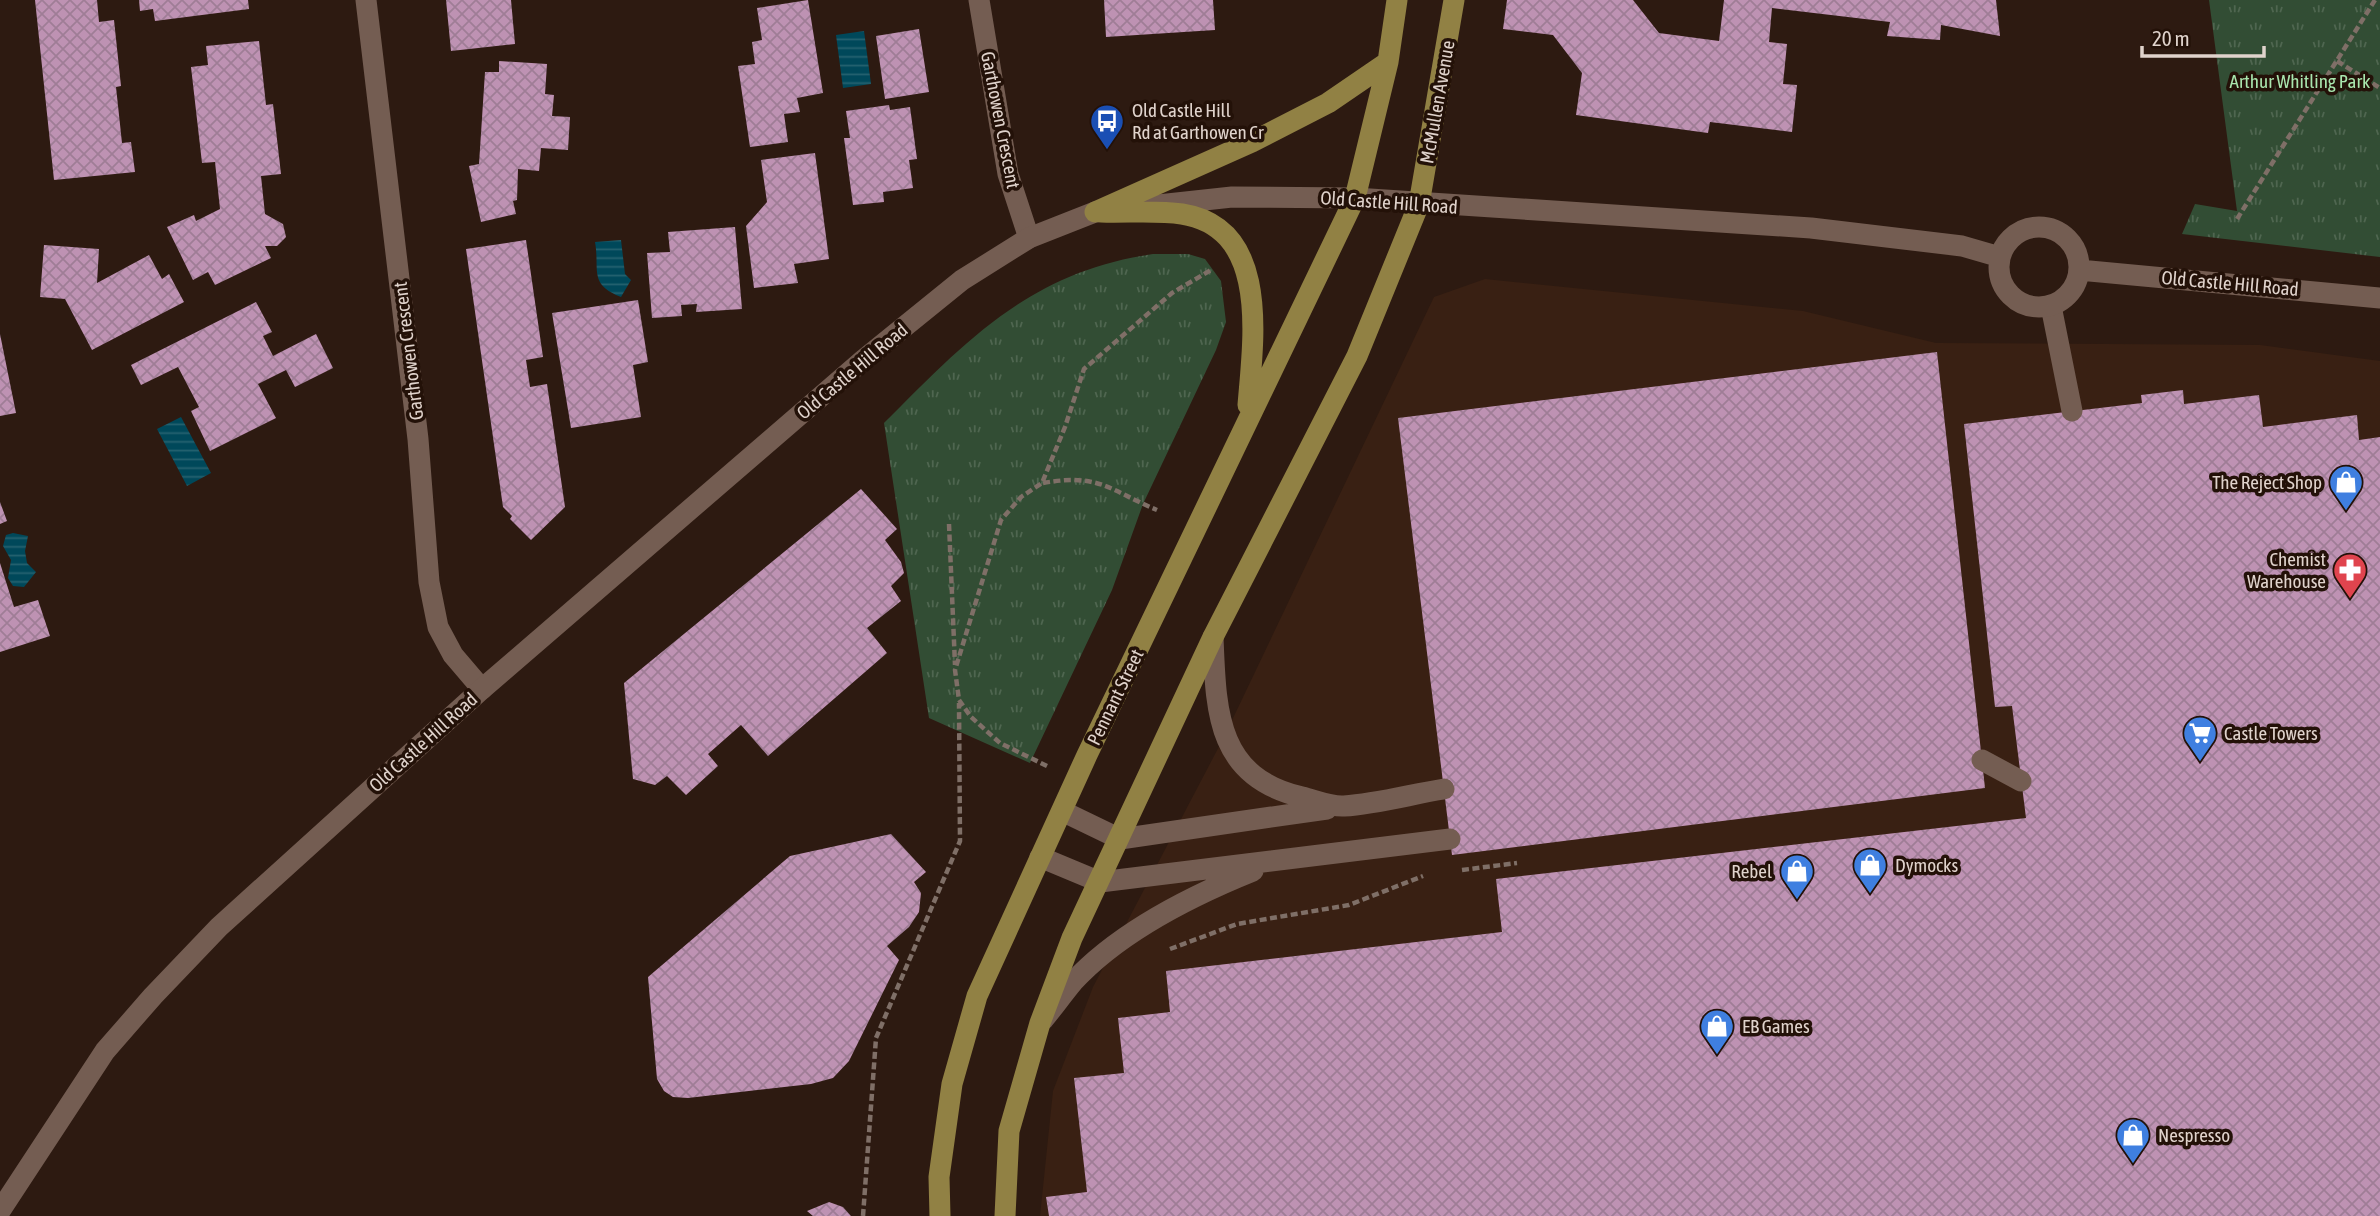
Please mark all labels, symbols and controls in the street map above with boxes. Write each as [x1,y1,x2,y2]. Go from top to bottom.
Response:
scale bar [2142,14,2264,58]
text: 20 m [2152,26,2190,50]
street label: McMullen Avenue [1415,39,1459,165]
street label: Garthowen Crescent [977,50,1025,190]
park label: Arthur Whitling Park [2230,70,2371,92]
place label: Old Castle Hill Rd at Garthowen Cr [1132,99,1264,143]
bus stop icon: Old Castle Hill Rd at Garthowen Cr [1088,102,1126,151]
street label: Old Castle Hill Road [1320,186,1458,218]
street label: Old Castle Hill Road [2161,266,2299,300]
street label: Garthowen Crescent [389,281,427,421]
street label: Old Castle Hill Road [792,318,912,424]
shop icon: The Reject Shop [2327,463,2365,512]
place label: The Reject Shop [2212,471,2322,493]
place label: Chemist Warehouse [2247,548,2326,592]
pharmacy icon: Chemist Warehouse [2331,551,2369,600]
street label: Pennant Street [1082,645,1148,749]
street label: Old Castle Hill Road [365,688,481,796]
supermarket icon: Castle Towers [2181,714,2219,763]
place label: Castle Towers [2224,722,2318,744]
shop icon: Dymocks [1851,846,1889,895]
shop icon: Rebel [1778,852,1816,901]
place label: Dymocks [1895,854,1958,876]
place label: Rebel [1731,860,1772,882]
shop icon: EB Games [1698,1007,1736,1056]
place label: EB Games [1742,1015,1810,1037]
shop icon: Nespresso [2114,1116,2152,1165]
place label: Nespresso [2158,1124,2230,1146]

